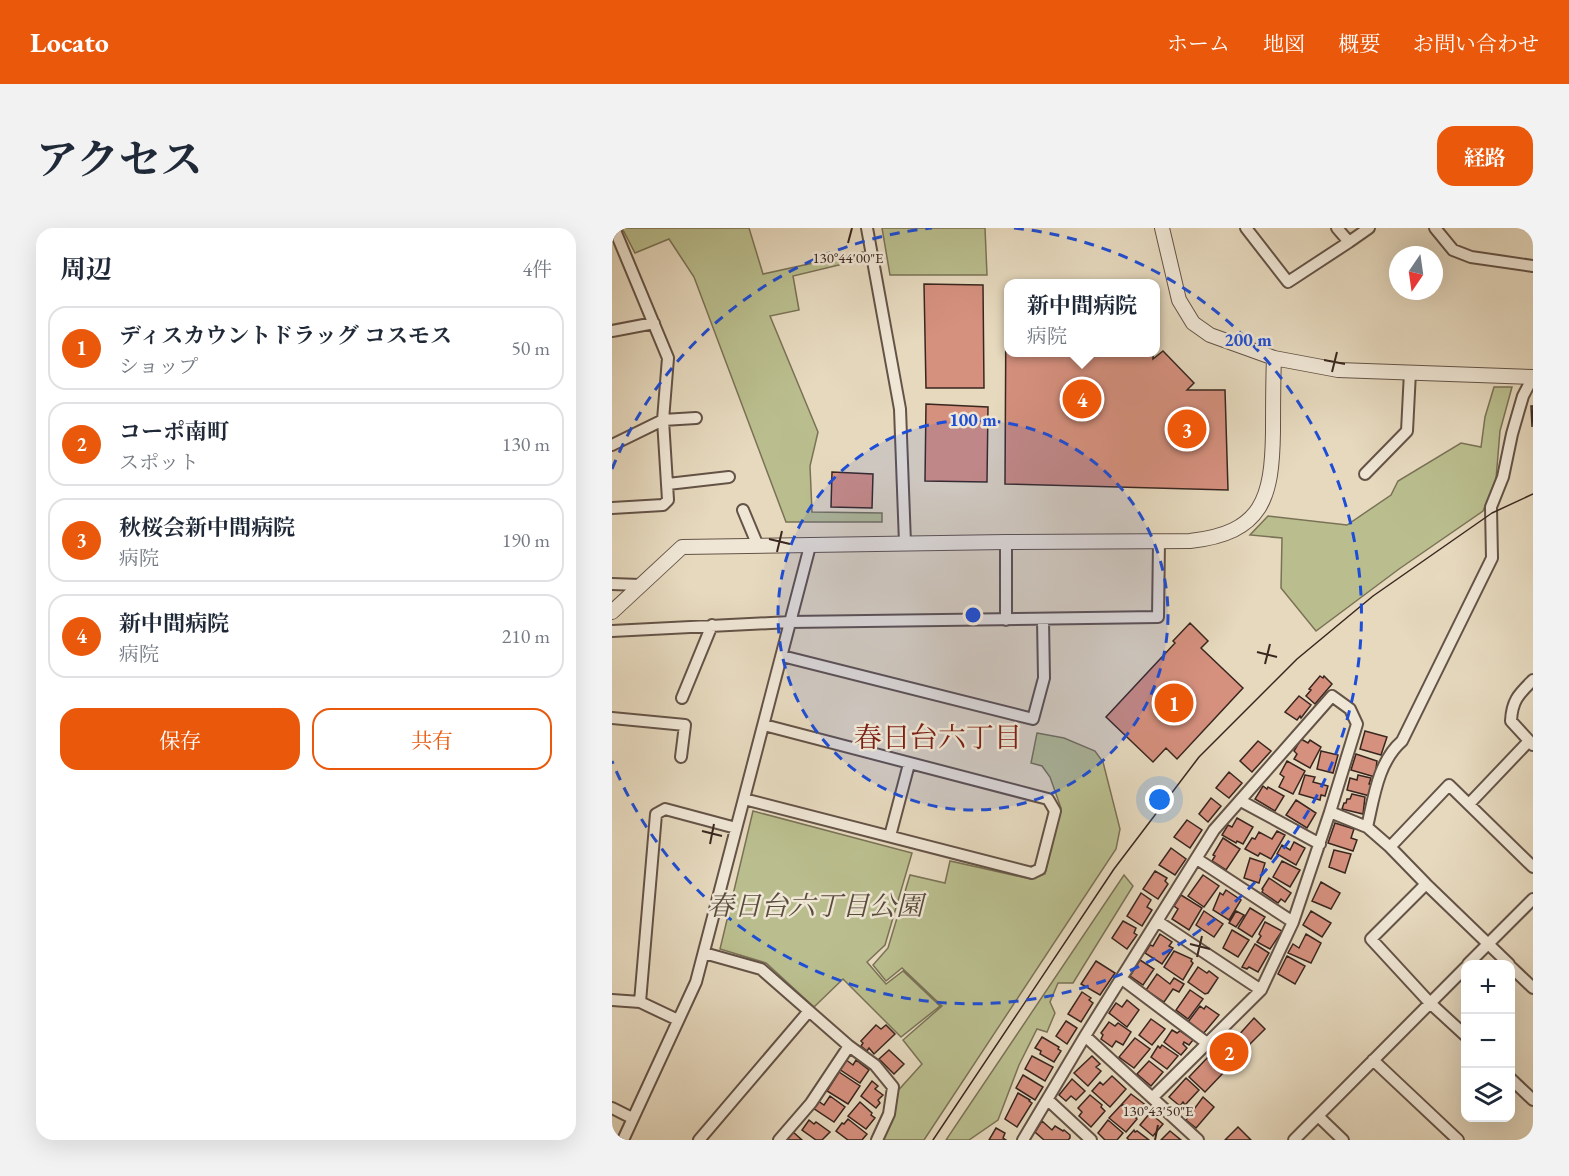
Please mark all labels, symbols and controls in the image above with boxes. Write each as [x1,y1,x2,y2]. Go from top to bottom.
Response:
text: Locato [30,24,109,60]
text: ホーム [1167,30,1230,57]
text: 地図 [1263,30,1305,57]
text: 概要 [1338,30,1380,57]
text: お問い合わせ [1413,30,1539,57]
button: 経路 [1437,126,1533,186]
text: アクセス [36,132,203,187]
north arrow [1389,246,1443,300]
text: 130°44'00"E [812,248,884,267]
text: 周辺 [60,252,112,286]
text: 4件 [522,256,552,282]
popup [1004,279,1160,357]
text: 新中間病院 [1027,291,1137,320]
text: ディスカウントドラッグ コスモス [119,321,452,350]
text: 病院 [1027,323,1067,349]
text: 200 m [1224,328,1272,351]
text: 1 [76,335,87,361]
text: 50 m [511,335,550,361]
text: ショップ [119,353,199,379]
pin: 4 [1062,376,1102,422]
pin: 3 [1168,406,1206,452]
text: 100 m [949,408,997,431]
text: コーポ南町 [119,417,229,446]
text: 2 [76,431,87,457]
text: 130 m [502,431,550,457]
text: スポット [119,449,199,475]
text: 秋桜会新中間病院 [119,513,295,542]
text: 3 [76,527,87,553]
text: 190 m [502,527,550,553]
text: 病院 [119,545,159,571]
centre of rings [963,605,983,625]
text: 新中間病院 [119,609,229,638]
text: 4 [76,623,87,649]
text: 210 m [502,623,550,649]
text: 病院 [119,641,159,667]
pin: 1 [1154,680,1194,726]
button: 保存 [60,708,300,770]
button: 共有 [312,708,552,770]
district label: 春日台六丁目 [854,719,1022,755]
your location [1145,785,1174,814]
park label: 春日台六丁目公園 [707,888,927,923]
map controls [1461,960,1515,1122]
button: + [1461,960,1515,1014]
button: − [1461,1014,1515,1068]
pin: 2 [1210,1030,1248,1074]
button: layers [1461,1068,1515,1122]
text: 130°43'50"E [1122,1101,1194,1120]

